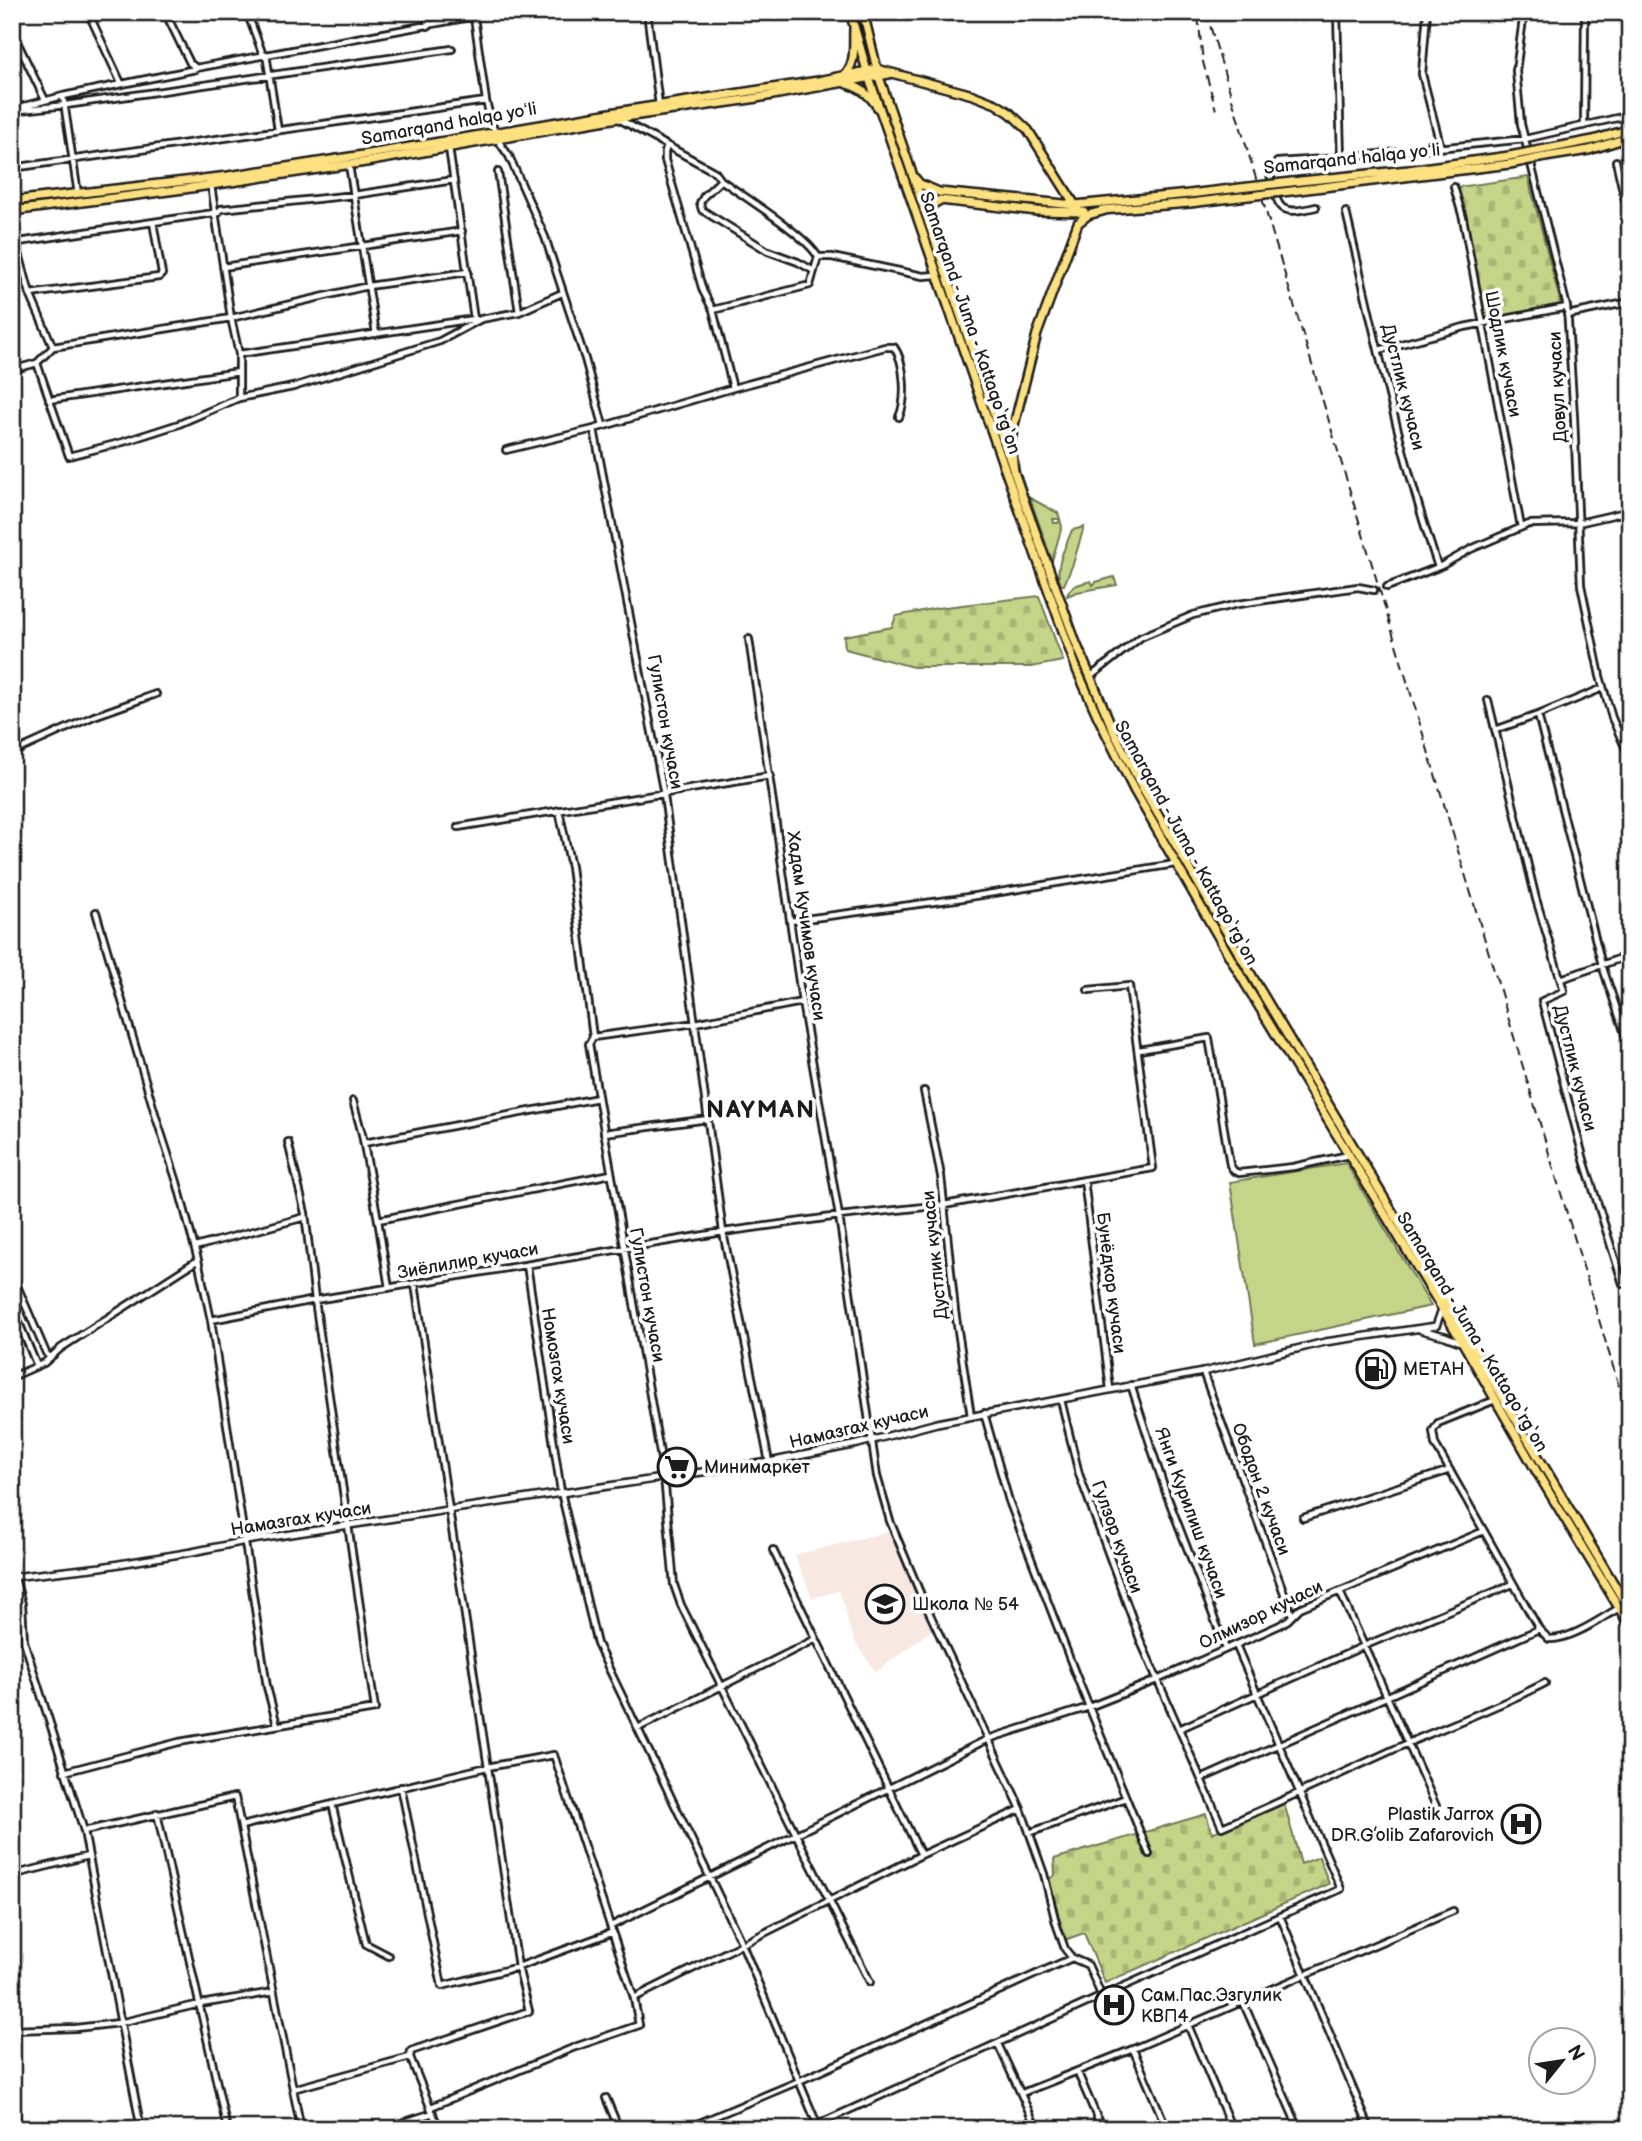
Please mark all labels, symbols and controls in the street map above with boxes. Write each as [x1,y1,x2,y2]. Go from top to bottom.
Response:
street label: Samarqand halqa yoʻli [360,98,538,150]
street label: Samarqand halqa yoʻli [1263,139,1441,179]
street label: Samarqand - Juma - Kattaqo‘rg‘on [915,189,1025,457]
street label: Шодлик кучаси [1480,289,1526,419]
street label: Дустлик кучаси [1377,322,1429,452]
street label: Довул кучаси [1545,331,1571,443]
street label: Гулистон кучаси [643,653,687,791]
street label: Samarqand - Juma - Kattaqo‘rg‘on [1110,717,1262,969]
street label: Хадам Кучимов кучаси [782,830,830,1022]
street label: Дустлик кучаси [1549,1003,1601,1133]
district label: NAYMAN [706,1096,816,1125]
street label: Дустлик кучаси [918,1189,952,1321]
street label: Samarqand - Juma - Kattaqo‘rg‘on [1392,1208,1552,1456]
street label: Бунёдкор кучаси [1092,1211,1130,1355]
street label: Гулистон кучаси [625,1226,669,1364]
street label: Зиёлилир кучаси [396,1238,540,1284]
street label: Номозгох кучаси [537,1306,579,1446]
fuel station icon: МЕТАН [1355,1348,1397,1390]
place label: МЕТАН [1403,1359,1465,1380]
street label: Намазгах кучаси [787,1401,931,1453]
street label: Ободон 2 кучаси [1227,1420,1295,1558]
street label: Янги Курилиш кучаси [1150,1425,1232,1601]
supermarket icon: Минимаркет [656,1446,698,1488]
place label: Минимаркет [704,1457,811,1478]
street label: Гулзор кучаси [1087,1478,1147,1596]
street label: Намазгах кучаси [229,1498,373,1540]
street label: Олмизор кучаси [1196,1576,1326,1654]
school or university icon: Школа № 54 [864,1583,906,1625]
place label: Школа № 54 [912,1594,1019,1615]
hospital icon: Plastik Jarrox DR.G’olib Zafarovich [1500,1803,1542,1845]
place label: Plastik Jarrox DR.G’olib Zafarovich [1331,1804,1495,1846]
hospital icon: Сам.Пас.Эзгулик КВП4 [1093,1984,1135,2026]
place label: Сам.Пас.Эзгулик КВП4 [1141,1985,1282,2027]
north arrow [1526,2025,1596,2096]
text: N [1562,2041,1589,2065]

